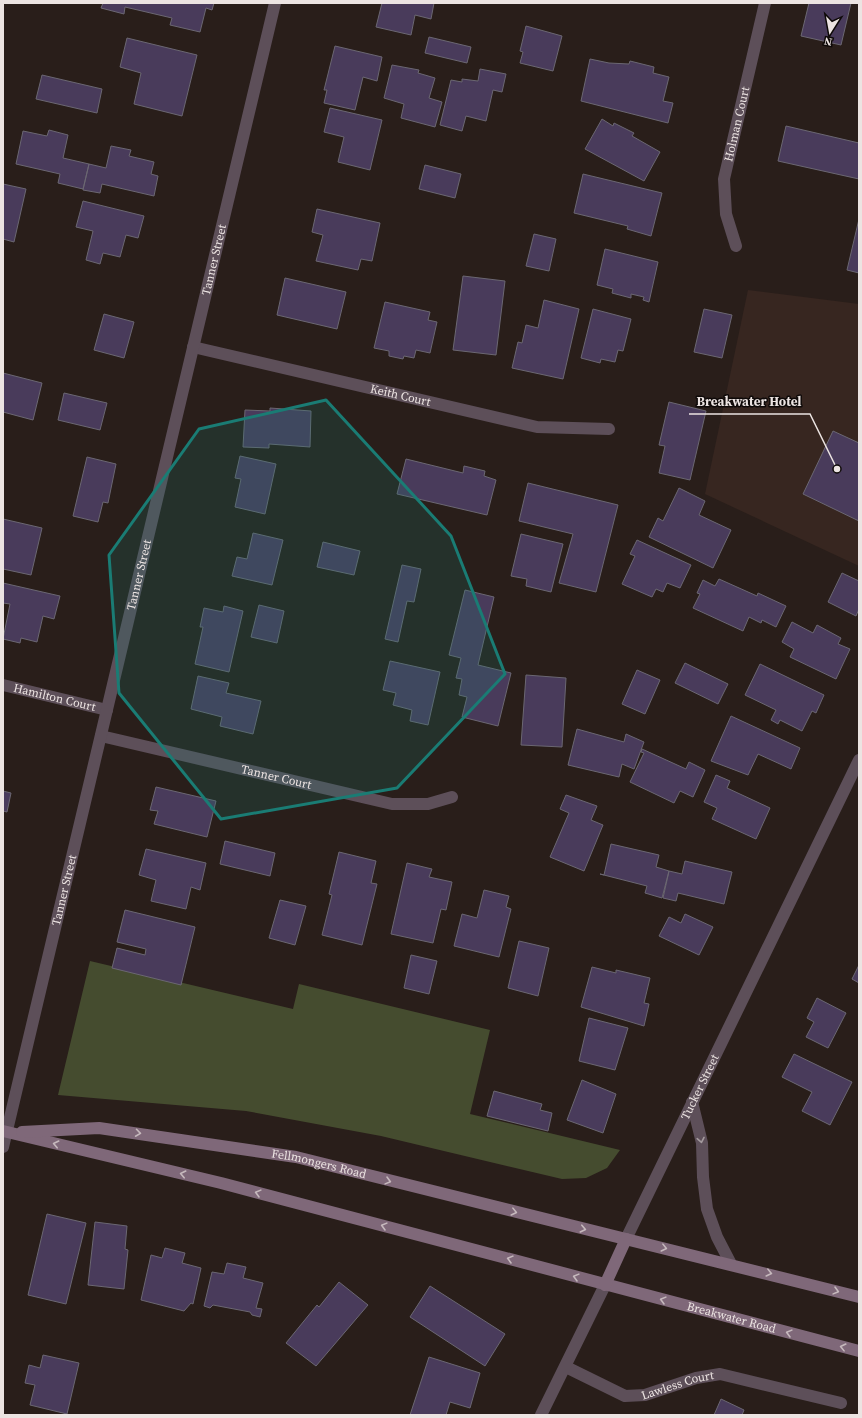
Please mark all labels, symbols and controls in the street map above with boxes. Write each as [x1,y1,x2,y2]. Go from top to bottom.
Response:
north arrow [810,12,850,52]
text: N [823,33,834,49]
street label: Holman Court [720,85,753,163]
street label: Tanner Street [198,223,230,297]
street label: Keith Court [369,380,432,410]
callout: Breakwater Hotel [689,389,810,414]
text: Breakwater Hotel [697,393,802,410]
street label: Tanner Street [123,538,155,612]
street label: Hamilton Court [12,680,97,715]
street label: Tanner Court [240,761,313,793]
street label: Tanner Street [48,853,80,927]
street label: Tucker Street [677,1052,723,1122]
one-way arrow [135,1128,141,1137]
one-way arrow [696,1136,705,1143]
one-way arrow [53,1140,60,1149]
street label: Fellmongers Road [270,1146,368,1182]
one-way arrow [180,1170,187,1179]
one-way arrow [385,1176,391,1184]
one-way arrow [255,1189,262,1198]
one-way arrow [511,1208,517,1216]
one-way arrow [381,1222,388,1231]
one-way arrow [580,1224,586,1232]
one-way arrow [660,1243,667,1252]
one-way arrow [507,1255,514,1264]
one-way arrow [765,1269,772,1277]
one-way arrow [573,1273,580,1282]
one-way arrow [833,1286,840,1295]
one-way arrow [660,1296,667,1305]
street label: Breakwater Road [685,1298,778,1337]
one-way arrow [786,1329,793,1338]
one-way arrow [840,1343,847,1352]
street label: Lawless Court [639,1367,715,1404]

